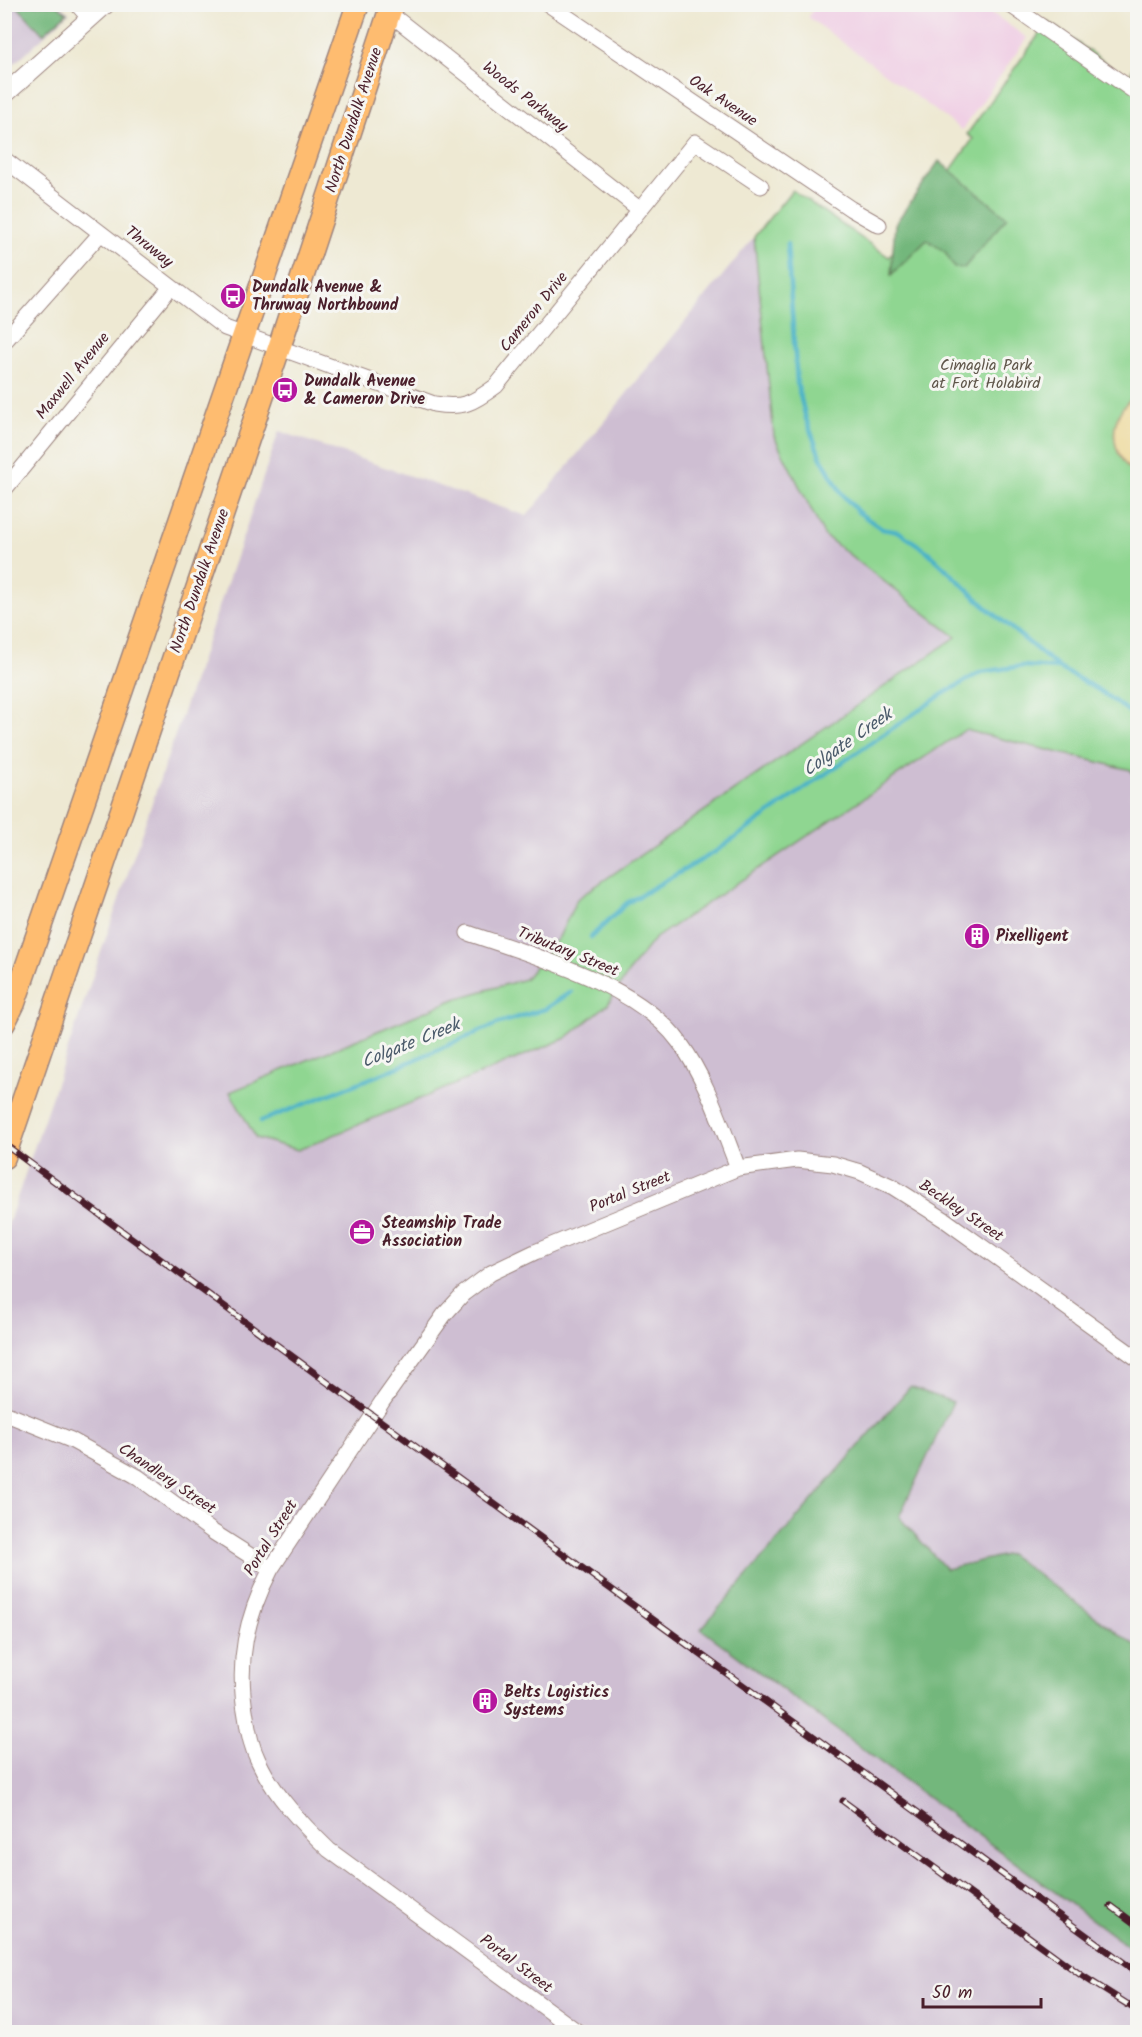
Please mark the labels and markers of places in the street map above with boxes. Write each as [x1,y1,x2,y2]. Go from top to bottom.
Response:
place label: Dundalk Avenue & Thruway Northbound [252,275,399,318]
bus stop icon: Dundalk Avenue & Thruway Northbound [218,281,248,311]
place label: Dundalk Avenue & Cameron Drive [304,369,425,412]
bus stop icon: Dundalk Avenue & Cameron Drive [270,375,300,405]
building icon: Pixelligent [962,921,992,951]
place label: Pixelligent [996,924,1069,949]
place label: Steamship Trade Association [382,1211,502,1254]
office icon: Steamship Trade Association [347,1217,377,1247]
place label: Belts Logistics Systems [504,1680,609,1723]
building icon: Belts Logistics Systems [470,1686,500,1716]

